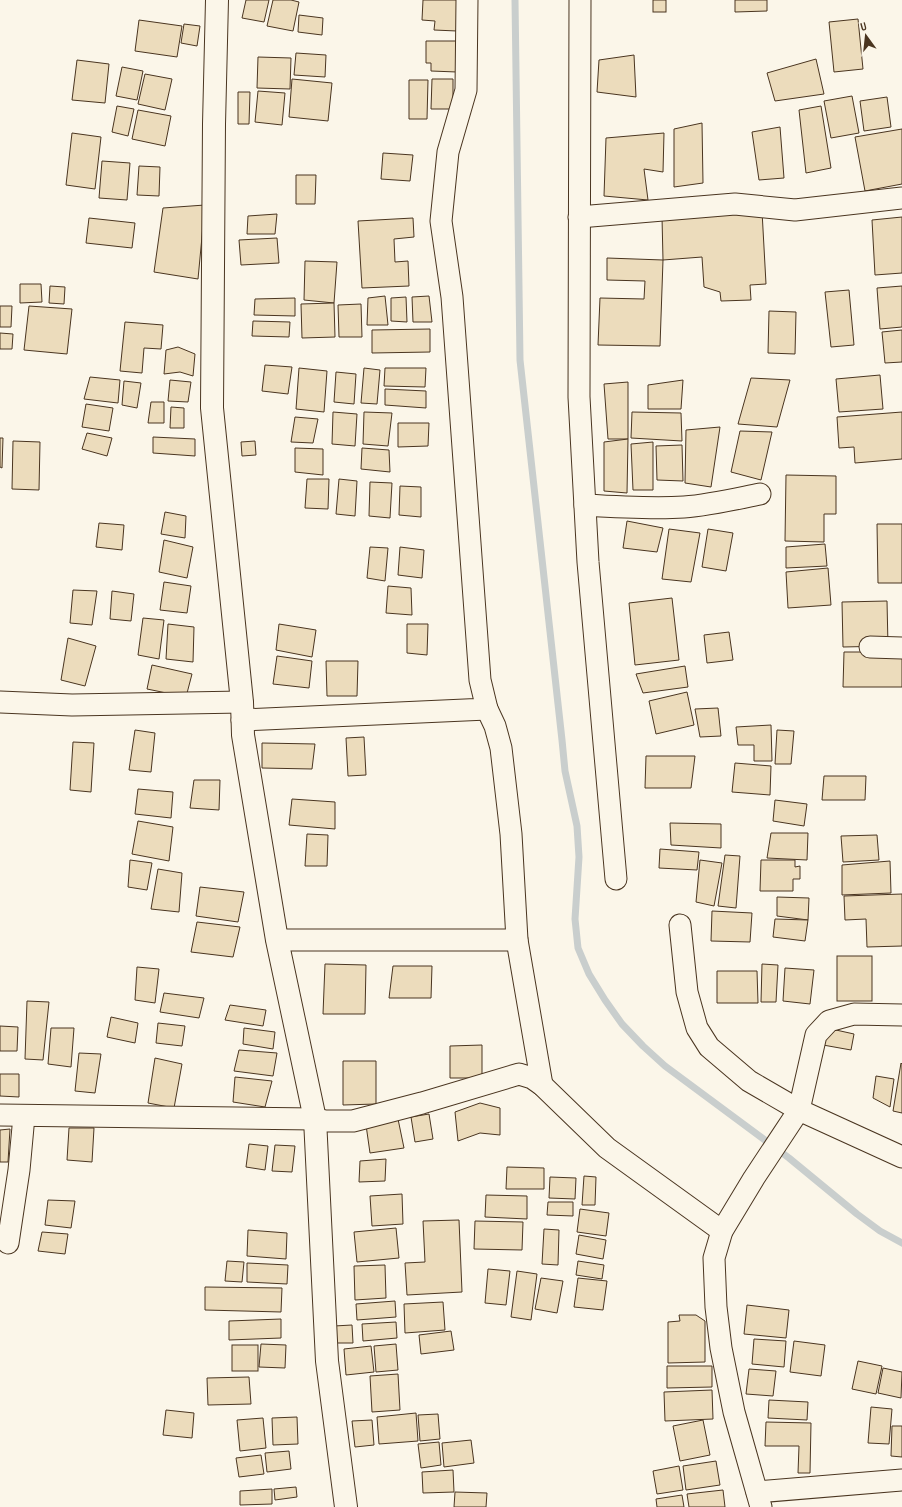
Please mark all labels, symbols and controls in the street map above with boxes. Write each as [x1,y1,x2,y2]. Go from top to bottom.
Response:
north arrow [846,16,886,56]
text: U [859,19,868,34]

